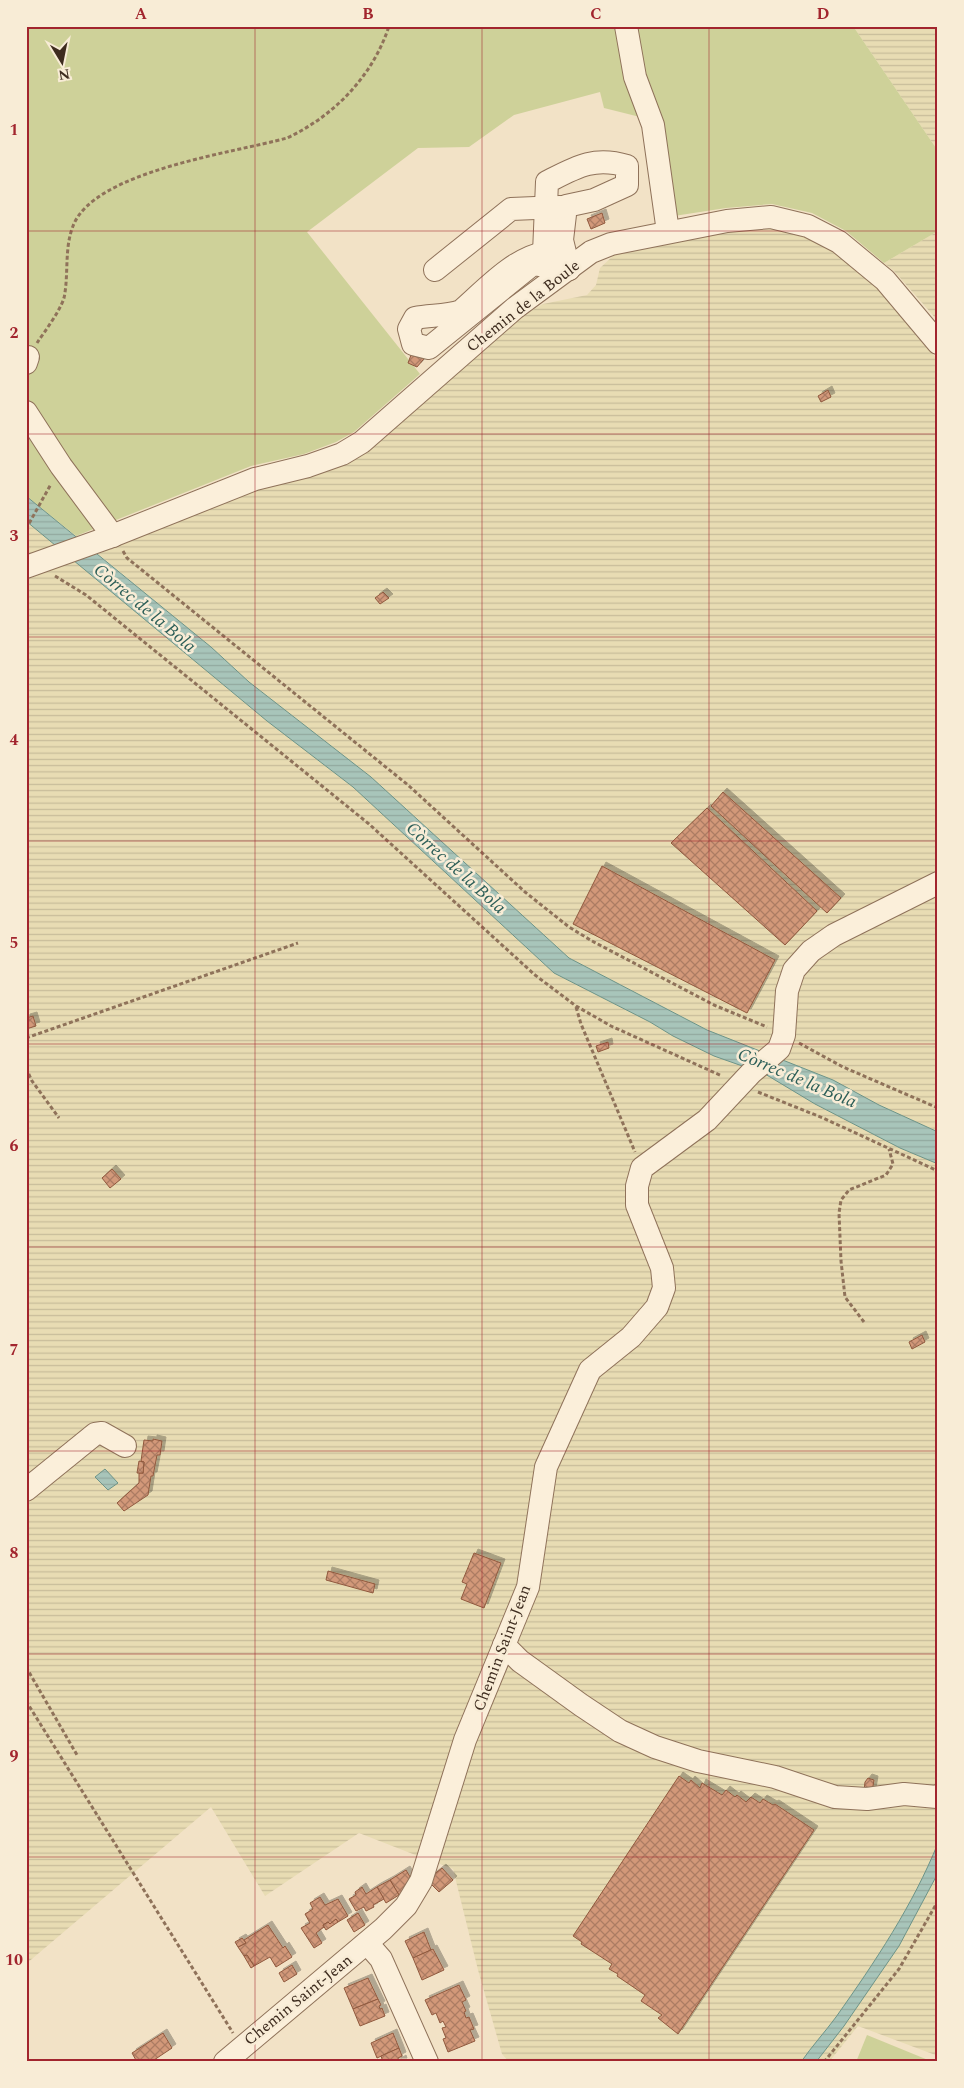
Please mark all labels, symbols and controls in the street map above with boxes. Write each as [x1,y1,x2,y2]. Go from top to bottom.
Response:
text: A [135,2,148,26]
text: B [362,2,374,26]
text: C [590,2,602,26]
text: D [817,2,830,26]
north arrow [38,38,88,88]
text: N [57,63,72,86]
text: 1 [10,118,18,142]
street label: Chemin de la Boule [461,254,585,358]
text: 2 [10,321,19,345]
text: 3 [10,524,19,548]
water label: Còrrec de la Bola [88,557,202,659]
text: 4 [10,728,19,752]
water label: Còrrec de la Bola [400,815,512,921]
text: 5 [10,931,18,955]
water label: Còrrec de la Bola [733,1041,861,1115]
text: 6 [10,1134,19,1158]
text: 7 [10,1338,19,1362]
text: 8 [10,1541,19,1565]
street label: Chemin Saint-Jean [467,1581,537,1715]
text: 9 [10,1744,19,1768]
text: 10 [5,1948,23,1972]
street label: Chemin Saint-Jean [238,1949,358,2051]

